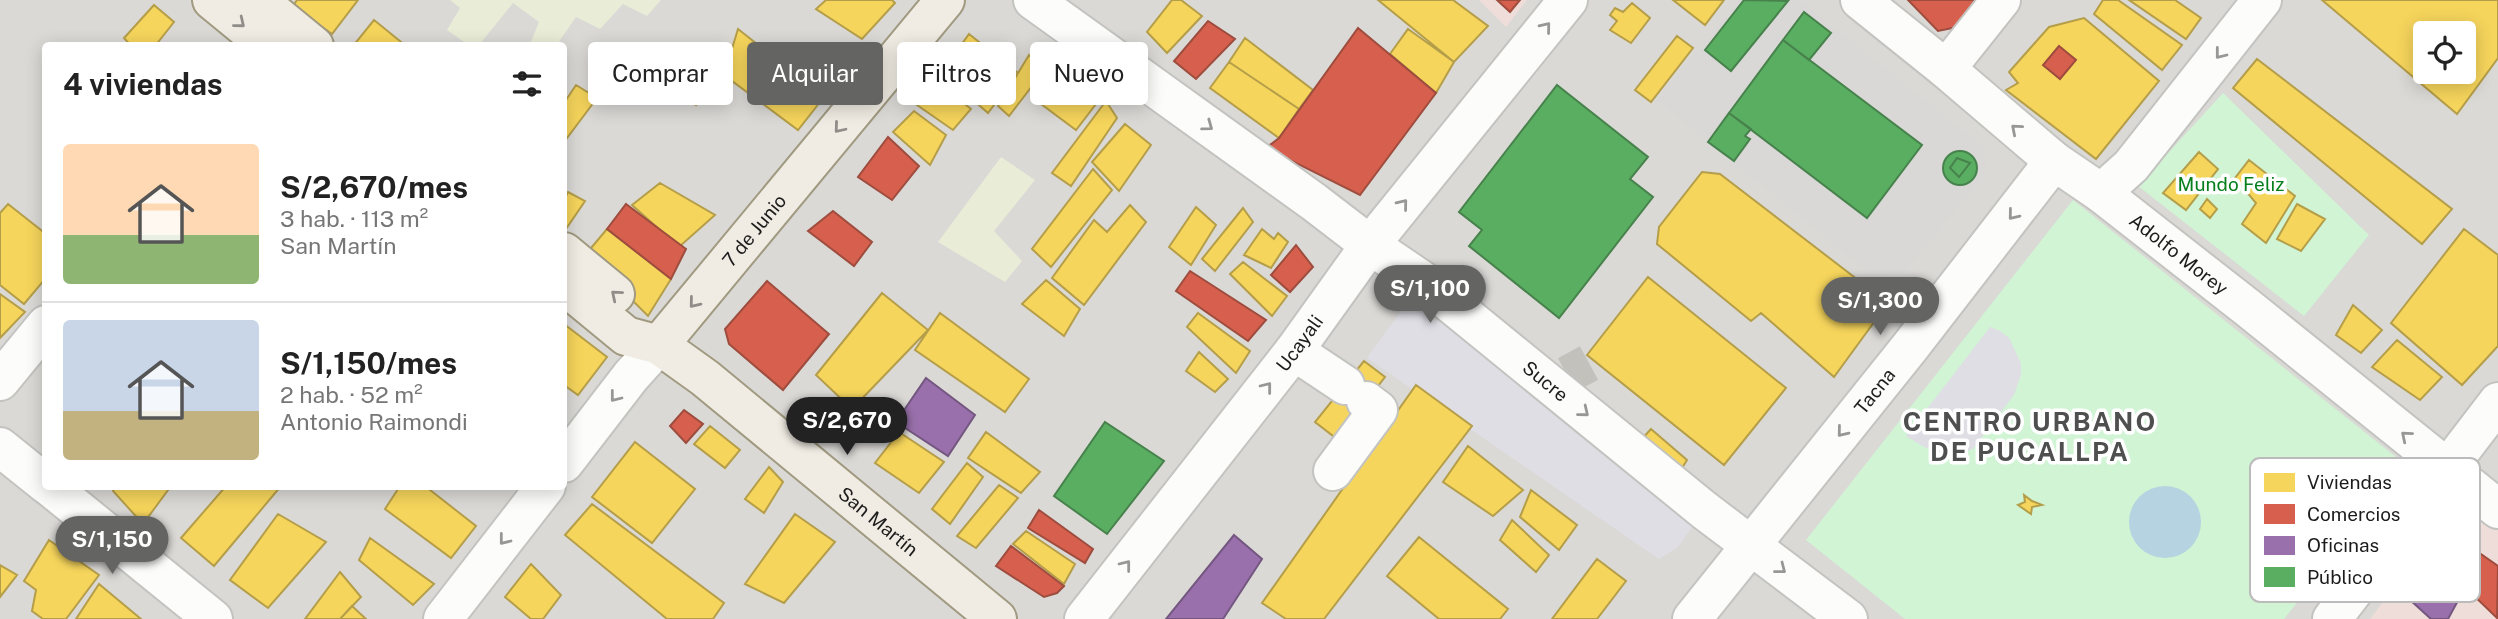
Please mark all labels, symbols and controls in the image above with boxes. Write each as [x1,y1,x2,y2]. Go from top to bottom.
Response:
one-way arrow [232,14,244,27]
map controls [2413,21,2476,84]
button: locate [2413,21,2476,84]
one-way arrow [1537,23,1550,35]
chip: Comprar [588,42,733,105]
chip: Alquilar [747,42,883,105]
chip: Filtros [897,42,1016,105]
chip: Nuevo [1030,42,1148,105]
one-way arrow [2215,46,2228,58]
icon: filters [508,65,546,103]
text: 4 viviendas [63,66,223,102]
one-way arrow [1200,118,1213,130]
one-way arrow [835,119,847,132]
one-way arrow [2011,125,2024,137]
text: S/2,670/mes [280,169,468,205]
icon: home [119,172,203,256]
park label: Mundo Feliz [2178,173,2284,195]
street label: 7 de Junio [718,190,790,271]
one-way arrow [1394,200,1407,212]
text: 3 hab. · 113 m² [280,205,428,232]
one-way arrow [2009,207,2021,220]
street label: Adolfo Morey [2125,209,2233,299]
text: San Martín [280,232,397,259]
pin: S/1,100 [1365,266,1495,325]
text: S/1,100 [1390,274,1470,301]
pin: S/1,300 [1815,278,1945,337]
text: S/1,300 [1837,286,1923,313]
one-way arrow [611,291,624,303]
one-way arrow [689,295,702,307]
street label: Ucayali [1271,311,1327,376]
text: S/1,150/mes [280,345,457,381]
icon: home [119,348,203,432]
street label: Sucre [1519,356,1573,406]
street label: Tacna [1850,364,1900,418]
text: 2 hab. · 52 m² [280,381,423,408]
one-way arrow [1258,382,1271,394]
one-way arrow [610,390,623,402]
pin: S/2,670 [782,398,912,457]
one-way arrow [1575,404,1588,416]
text: S/2,670 [802,406,892,433]
district label: CENTRO URBANO DE PUCALLPA [1903,406,2157,467]
text: Antonio Raimondi [280,408,468,435]
one-way arrow [1837,425,1850,437]
one-way arrow [2401,432,2414,444]
legend [2250,458,2480,602]
text: Viviendas [2307,471,2392,493]
street label: San Martín [834,482,923,560]
text: Comercios [2307,503,2400,525]
pin: S/1,150 [47,516,177,576]
text: S/1,150 [71,525,153,552]
one-way arrow [499,533,512,545]
text: Oficinas [2307,534,2379,556]
one-way arrow [1118,561,1131,573]
one-way arrow [1773,561,1785,574]
text: Público [2307,566,2373,588]

